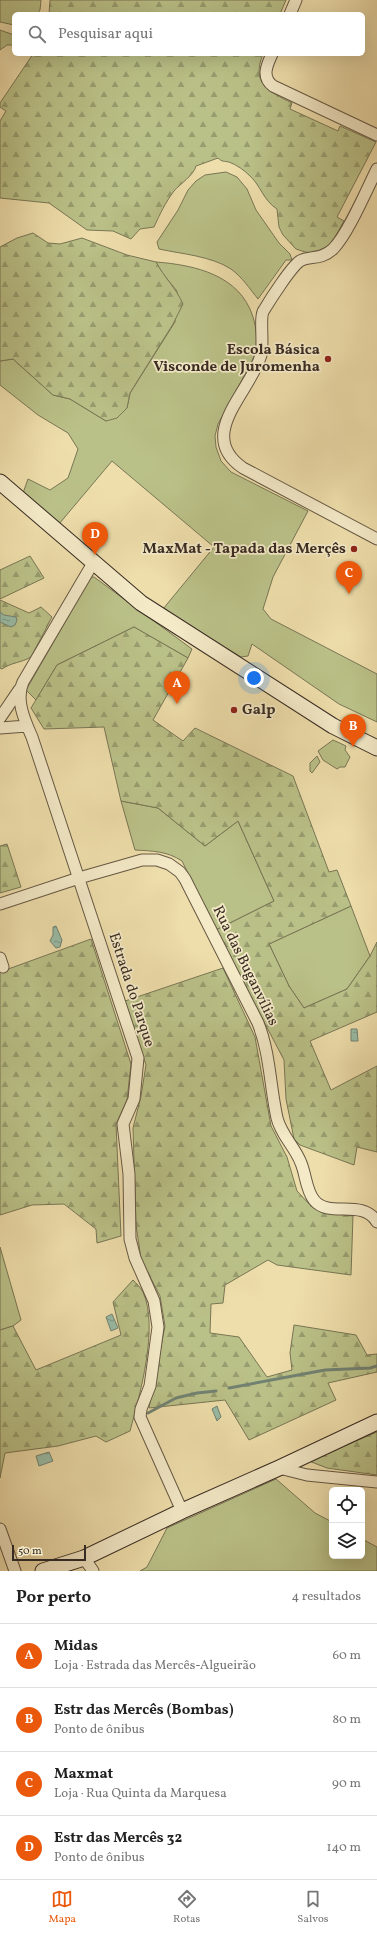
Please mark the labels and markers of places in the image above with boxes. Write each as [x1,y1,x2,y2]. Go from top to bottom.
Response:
place label: Escola Básica Visconde de Juromenha [153,340,320,378]
marker: Escola Básica Visconde de Juromenha [323,354,333,364]
pin: D [82,522,108,555]
place label: MaxMat - Tapada das Merçês [143,539,346,560]
marker: MaxMat - Tapada das Merçês [349,544,359,554]
pin: C [336,561,362,594]
pin: A [164,671,190,704]
place label: Galp [242,700,275,721]
marker: Galp [229,705,239,715]
pin: B [340,714,366,747]

